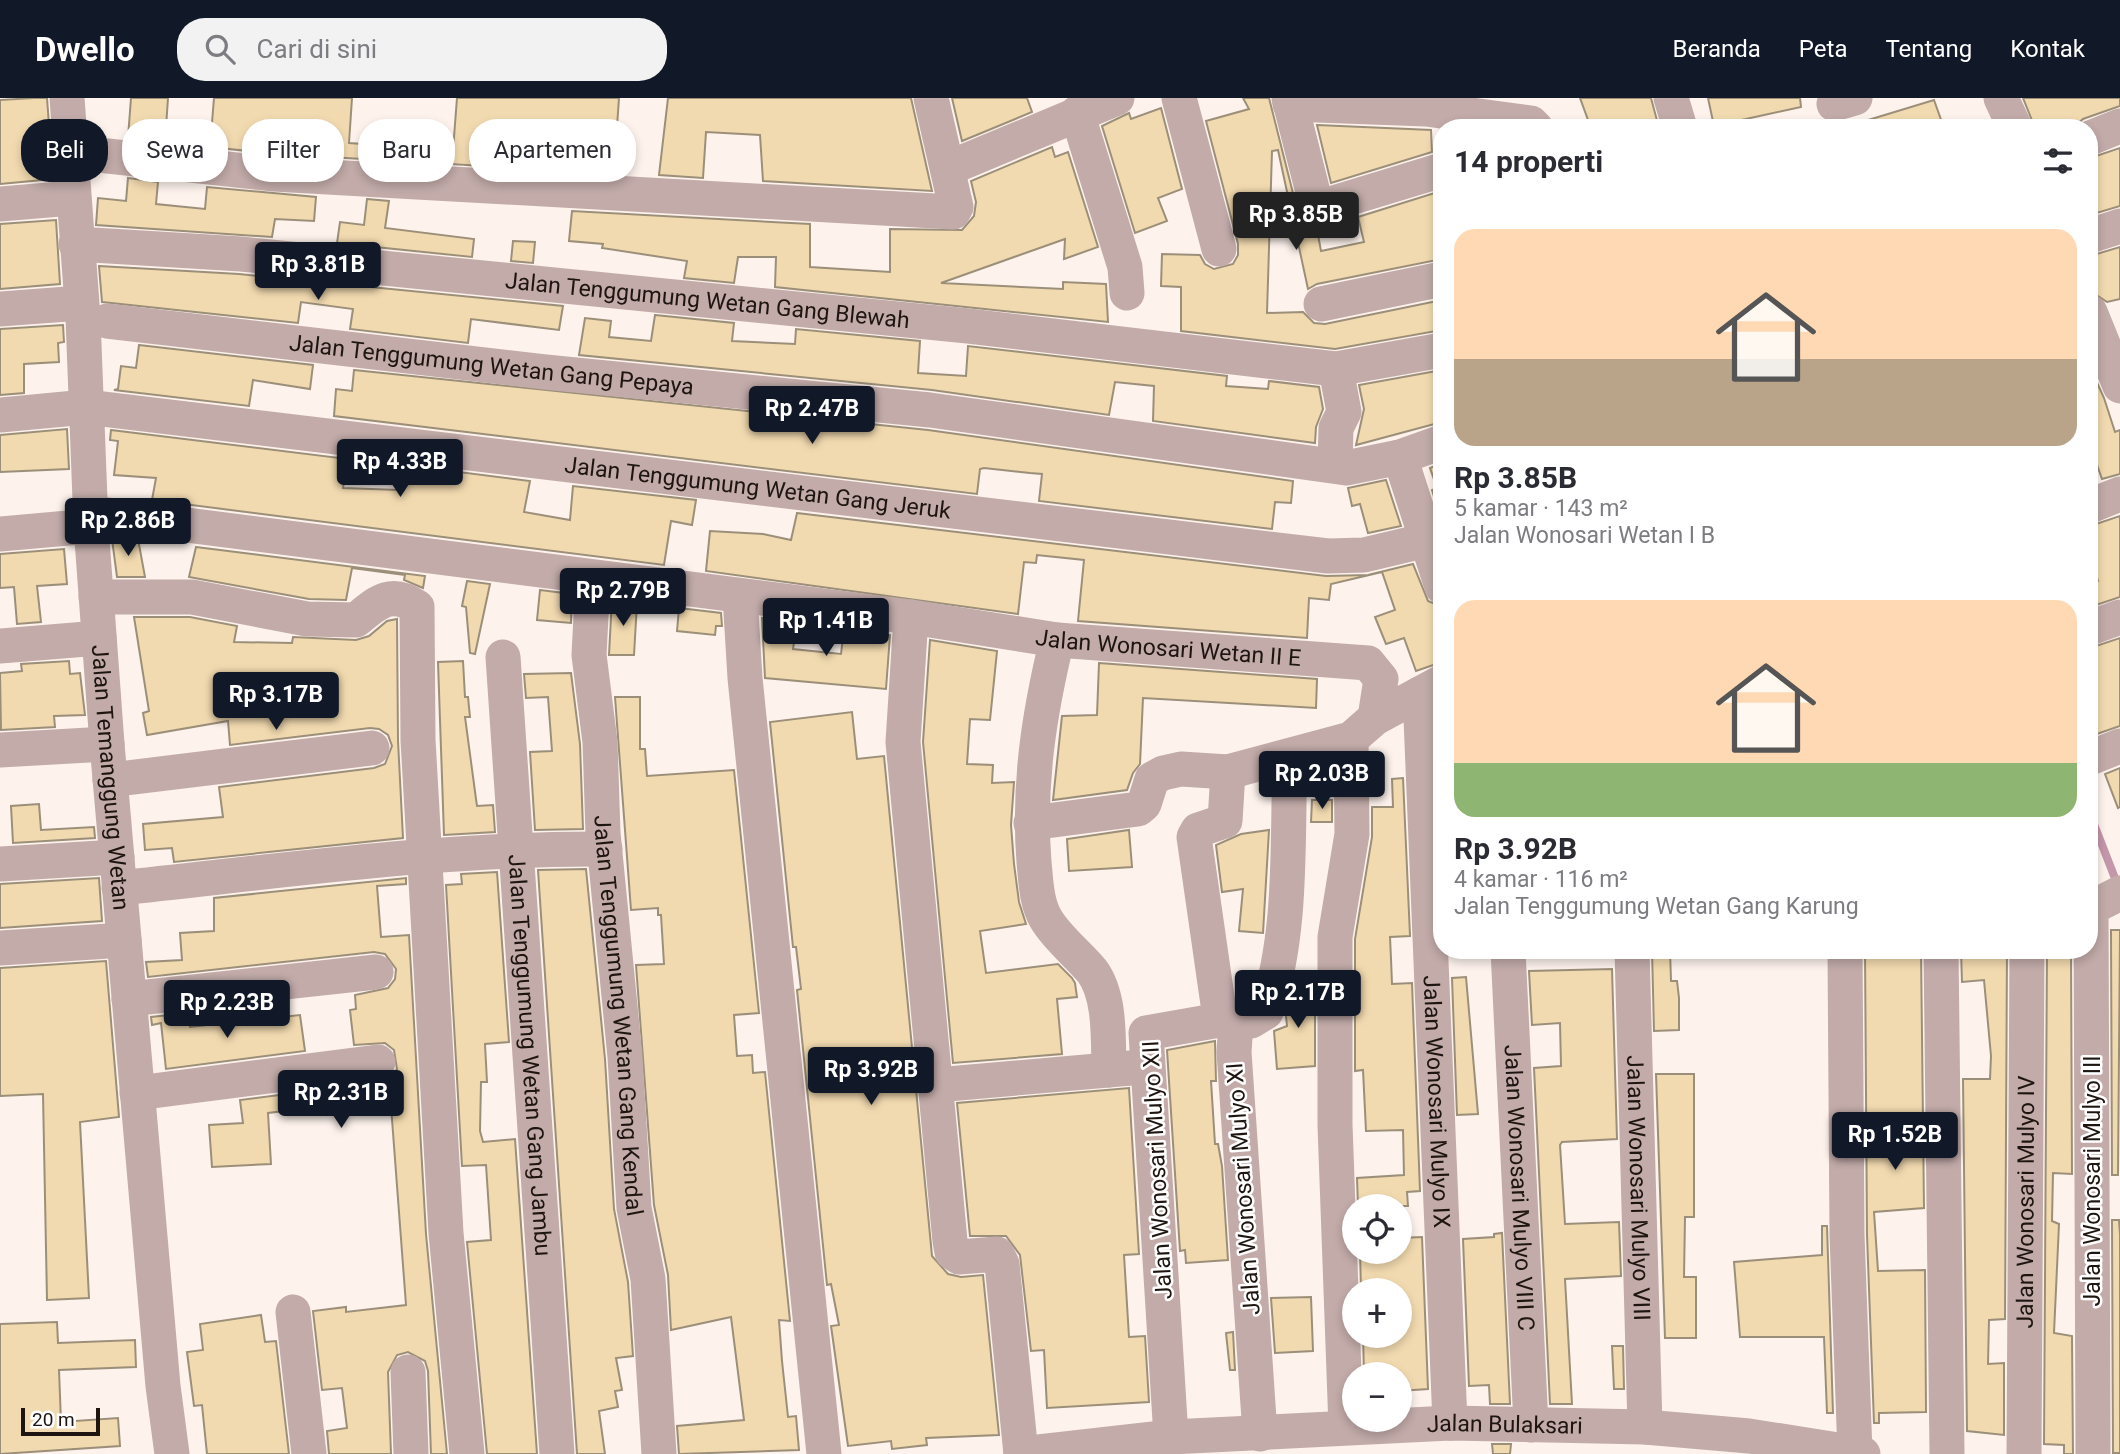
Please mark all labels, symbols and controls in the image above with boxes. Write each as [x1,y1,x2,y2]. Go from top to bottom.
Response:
search box [177,18,667,81]
text: Dwello [35,30,135,69]
icon: search [201,30,239,68]
text: Cari di sini [257,34,377,64]
text: Beranda [1673,35,1761,63]
text: Peta [1799,35,1847,63]
text: Tentang [1885,35,1972,63]
text: Kontak [2010,35,2085,63]
chip: Beli [21,119,108,182]
chip: Sewa [122,119,228,182]
chip: Filter [242,119,344,182]
chip: Baru [358,119,455,182]
chip: Apartemen [469,119,636,182]
icon: filters [2039,142,2077,180]
text: 14 properti [1454,144,1603,179]
pin: Rp 3.85B [1224,192,1368,252]
text: Rp 3.85B [1249,201,1343,228]
pin: Rp 3.81B [246,242,390,302]
text: Rp 3.81B [271,251,365,278]
street label: Jalan Tenggumung Wetan Gang Blewah [504,267,911,334]
icon: home [1703,274,1829,400]
street label: Jalan Tenggumung Wetan Gang Pepaya [288,329,695,401]
pin: Rp 2.47B [740,386,884,446]
text: Rp 2.47B [765,395,859,422]
pin: Rp 4.33B [328,440,472,499]
text: Rp 4.33B [353,448,447,475]
street label: Jalan Tenggumung Wetan Gang Jeruk [563,452,953,525]
text: Rp 3.85B [1454,460,1577,495]
text: 5 kamar · 143 m² [1454,495,1628,522]
pin: Rp 2.86B [56,498,200,558]
text: Rp 2.86B [81,507,175,534]
text: Jalan Wonosari Wetan I B [1454,522,1715,549]
pin: Rp 2.79B [551,568,695,628]
text: Rp 2.79B [576,577,670,604]
pin: Rp 1.41B [754,598,898,658]
text: Rp 1.41B [779,607,873,634]
street label: Jalan Wonosari Wetan II E [1034,624,1302,672]
street label: Jalan Temanggung Wetan [86,644,134,911]
icon: home [1703,645,1829,771]
pin: Rp 3.17B [204,672,348,732]
text: Rp 3.17B [229,681,323,708]
pin: Rp 2.03B [1250,752,1394,811]
text: Rp 2.03B [1275,760,1369,787]
street label: Jalan Tenggumung Wetan Gang Kendal [588,815,648,1218]
text: Rp 3.92B [1454,831,1577,866]
street label: Jalan Tenggumung Wetan Gang Jambu [502,853,557,1257]
text: 4 kamar · 116 m² [1454,866,1628,893]
text: Jalan Tenggumung Wetan Gang Karung [1454,893,1859,920]
pin: Rp 2.17B [1226,970,1370,1030]
street label: Jalan Wonosari Mulyo IX [1418,975,1455,1229]
text: Rp 2.17B [1251,979,1345,1006]
pin: Rp 2.23B [155,981,299,1040]
text: Rp 2.23B [180,989,274,1016]
street label: Jalan Wonosari Mulyo XII [1137,1040,1178,1300]
street label: Jalan Wonosari Mulyo VIII C [1499,1044,1539,1331]
pin: Rp 3.92B [799,1048,943,1107]
street label: Jalan Wonosari Mulyo VIII [1621,1055,1655,1321]
text: Rp 3.92B [824,1056,918,1083]
street label: Jalan Wonosari Mulyo III [2079,1056,2106,1306]
street label: Jalan Wonosari Mulyo XI [1221,1062,1266,1316]
pin: Rp 2.31B [269,1070,413,1130]
street label: Jalan Wonosari Mulyo IV [2012,1075,2040,1329]
text: Rp 2.31B [294,1079,388,1106]
pin: Rp 1.52B [1823,1112,1967,1172]
text: Rp 1.52B [1848,1121,1942,1148]
map controls [1342,1194,1412,1432]
button: locate [1342,1194,1412,1264]
button: + [1342,1278,1412,1348]
button: − [1342,1362,1412,1432]
scale bar [21,1405,100,1437]
text: 20 m [32,1408,75,1431]
street label: Jalan Bulaksari [1426,1410,1583,1440]

